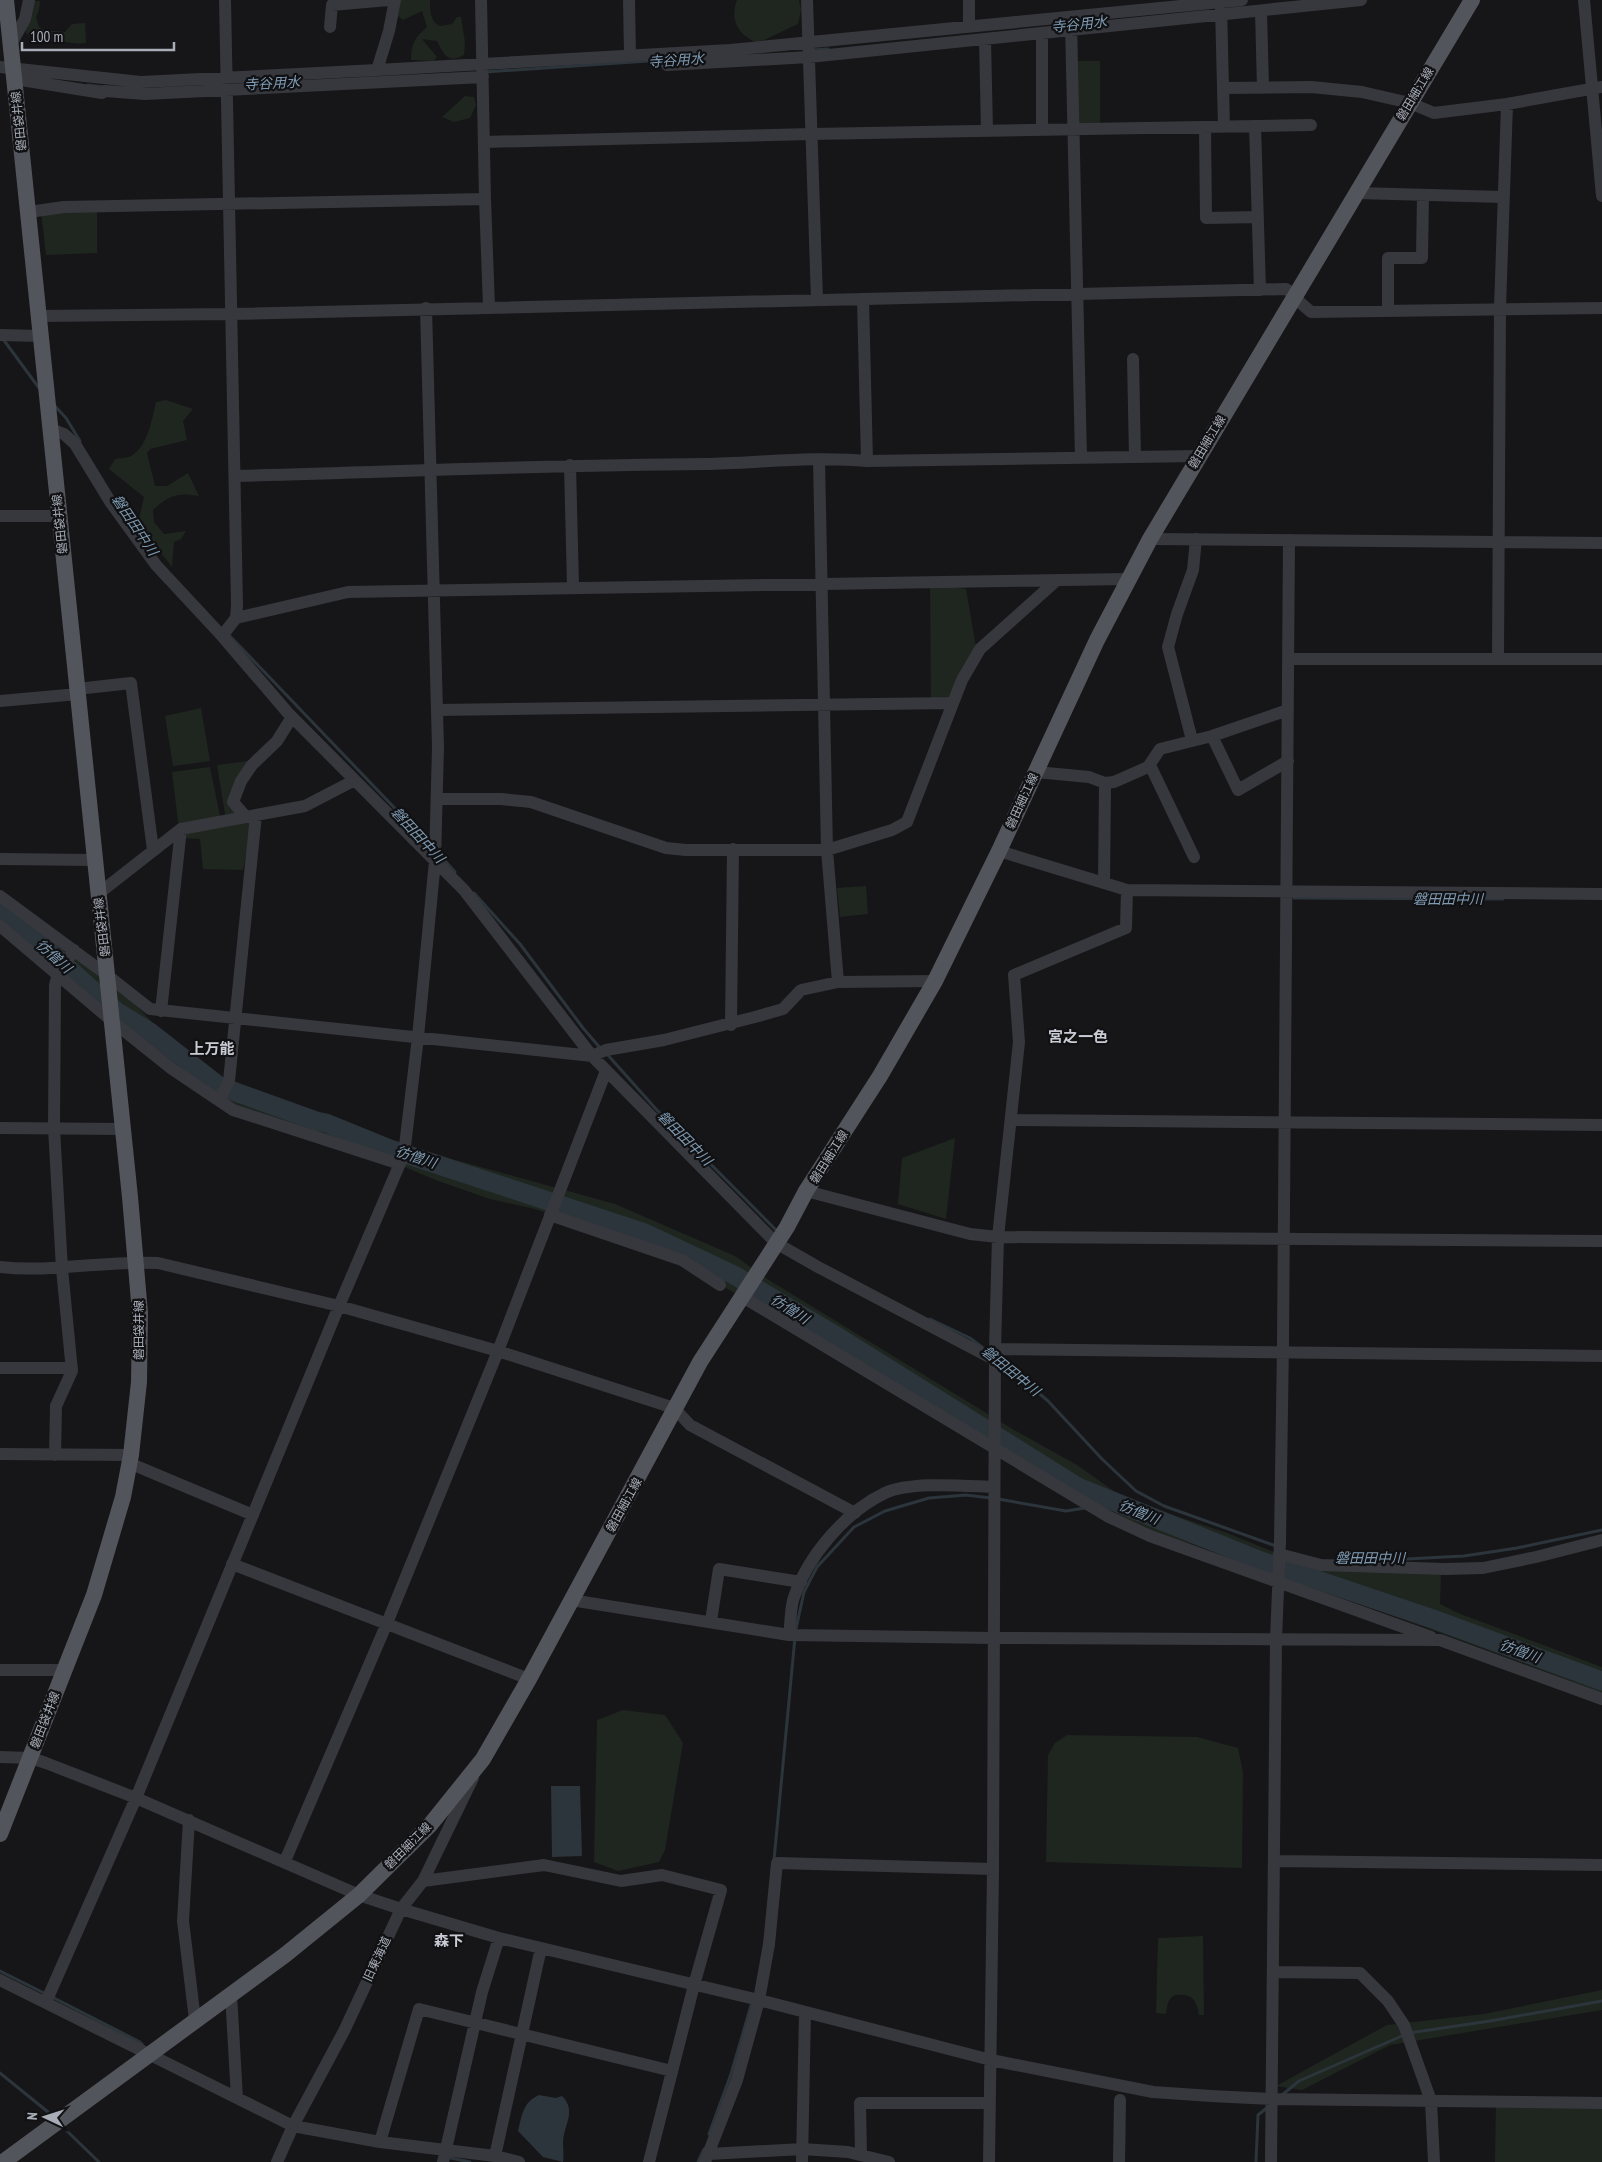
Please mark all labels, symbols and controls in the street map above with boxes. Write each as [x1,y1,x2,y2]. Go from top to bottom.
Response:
water label: 寺谷用水 [1050,12,1110,36]
scale bar [22,20,175,52]
text: 100 m [30,27,63,46]
water label: 寺谷用水 [647,49,707,71]
street label: 磐田細江線 [1393,64,1436,123]
water label: 寺谷用水 [244,72,302,93]
street label: 磐田袋井線 [8,90,29,152]
street label: 磐田細江線 [1185,412,1228,471]
water label: 磐田田中川 [108,491,163,561]
street label: 磐田袋井線 [49,493,70,555]
street label: 磐田細江線 [1002,770,1041,831]
water label: 磐田田中川 [388,803,450,868]
water label: 磐田田中川 [1413,890,1485,908]
street label: 磐田袋井線 [90,896,113,958]
water label: 彷僧川 [32,935,77,978]
district label: 宮之一色 [1048,1027,1108,1046]
district label: 上万能 [189,1039,235,1058]
water label: 磐田田中川 [654,1107,718,1171]
street label: 磐田細江線 [806,1127,851,1186]
water label: 彷僧川 [393,1142,441,1173]
water label: 彷僧川 [767,1290,814,1329]
street label: 磐田袋井線 [131,1300,146,1360]
water label: 磐田田中川 [978,1342,1045,1401]
street label: 磐田細江線 [602,1475,645,1535]
water label: 彷僧川 [1116,1496,1164,1529]
water label: 磐田田中川 [1335,1549,1407,1567]
water label: 彷僧川 [1497,1635,1545,1667]
street label: 磐田袋井線 [27,1689,62,1751]
street label: 磐田細江線 [381,1819,434,1872]
district label: 森下 [434,1931,464,1950]
street label: 旧東海道 [360,1934,393,1984]
north arrow [20,2092,70,2142]
text: N [23,2112,41,2120]

